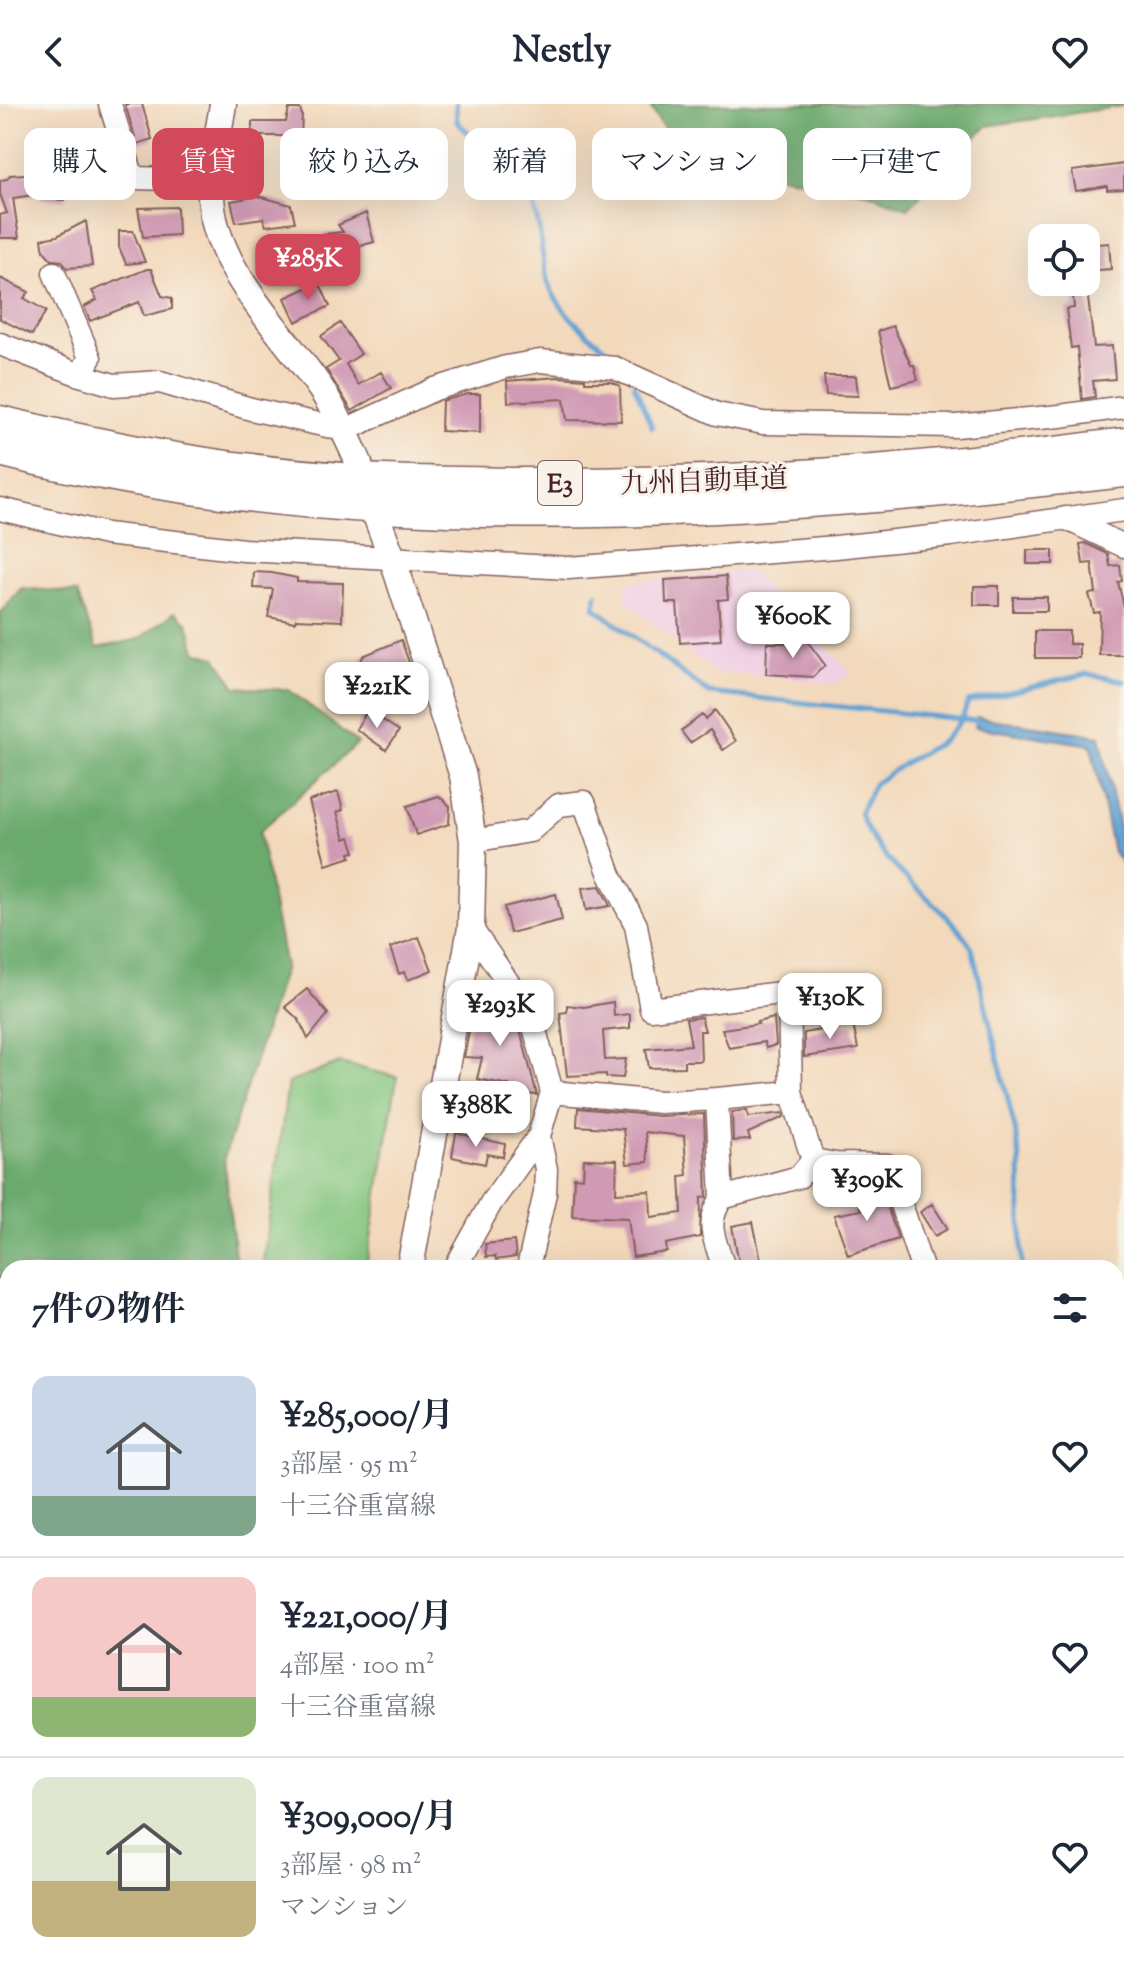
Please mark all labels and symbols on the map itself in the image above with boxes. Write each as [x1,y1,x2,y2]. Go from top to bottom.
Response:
pin: ¥285K [252,234,364,302]
street label: 九州自動車道 [619,460,789,506]
road number: E3 [538,461,582,505]
pin: ¥600K [737,592,849,660]
pin: ¥221K [321,662,433,730]
pin: ¥130K [774,973,886,1041]
pin: ¥293K [444,980,556,1048]
pin: ¥388K [420,1081,532,1149]
pin: ¥309K [811,1155,923,1223]

